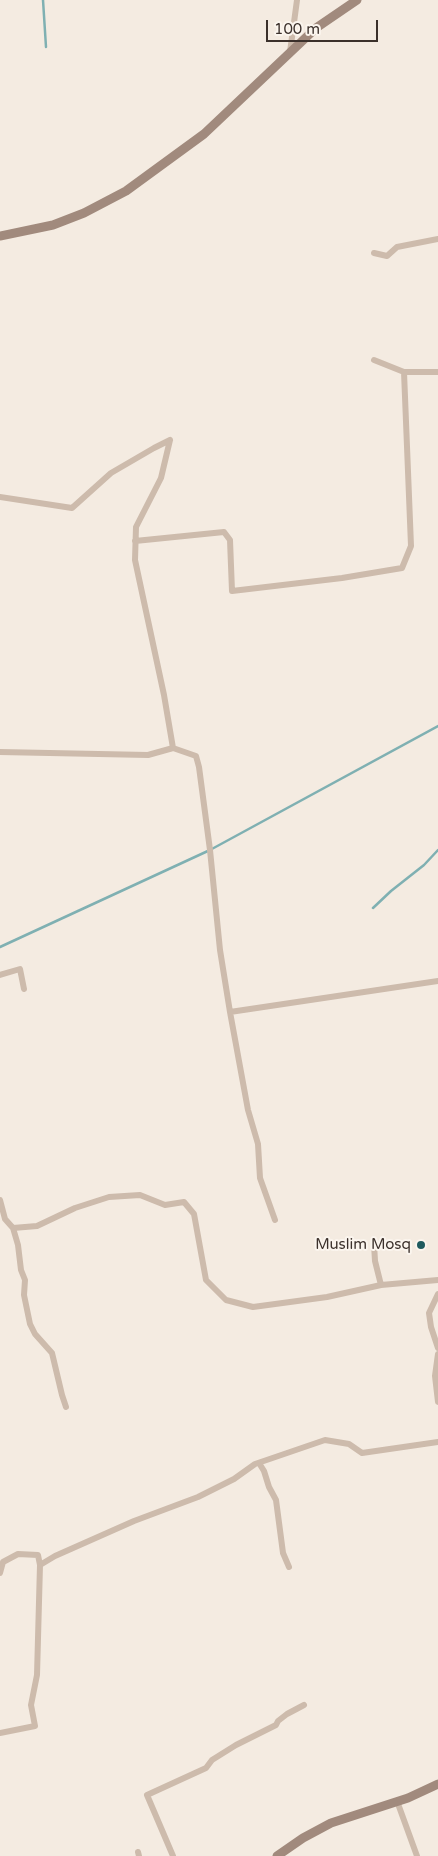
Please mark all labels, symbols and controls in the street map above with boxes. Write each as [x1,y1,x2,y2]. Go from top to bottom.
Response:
scale bar [268,10,380,42]
text: 100 m [274,20,320,38]
place label: Muslim Mosq [315,1236,411,1254]
marker: Muslim Mosq [415,1239,427,1251]

